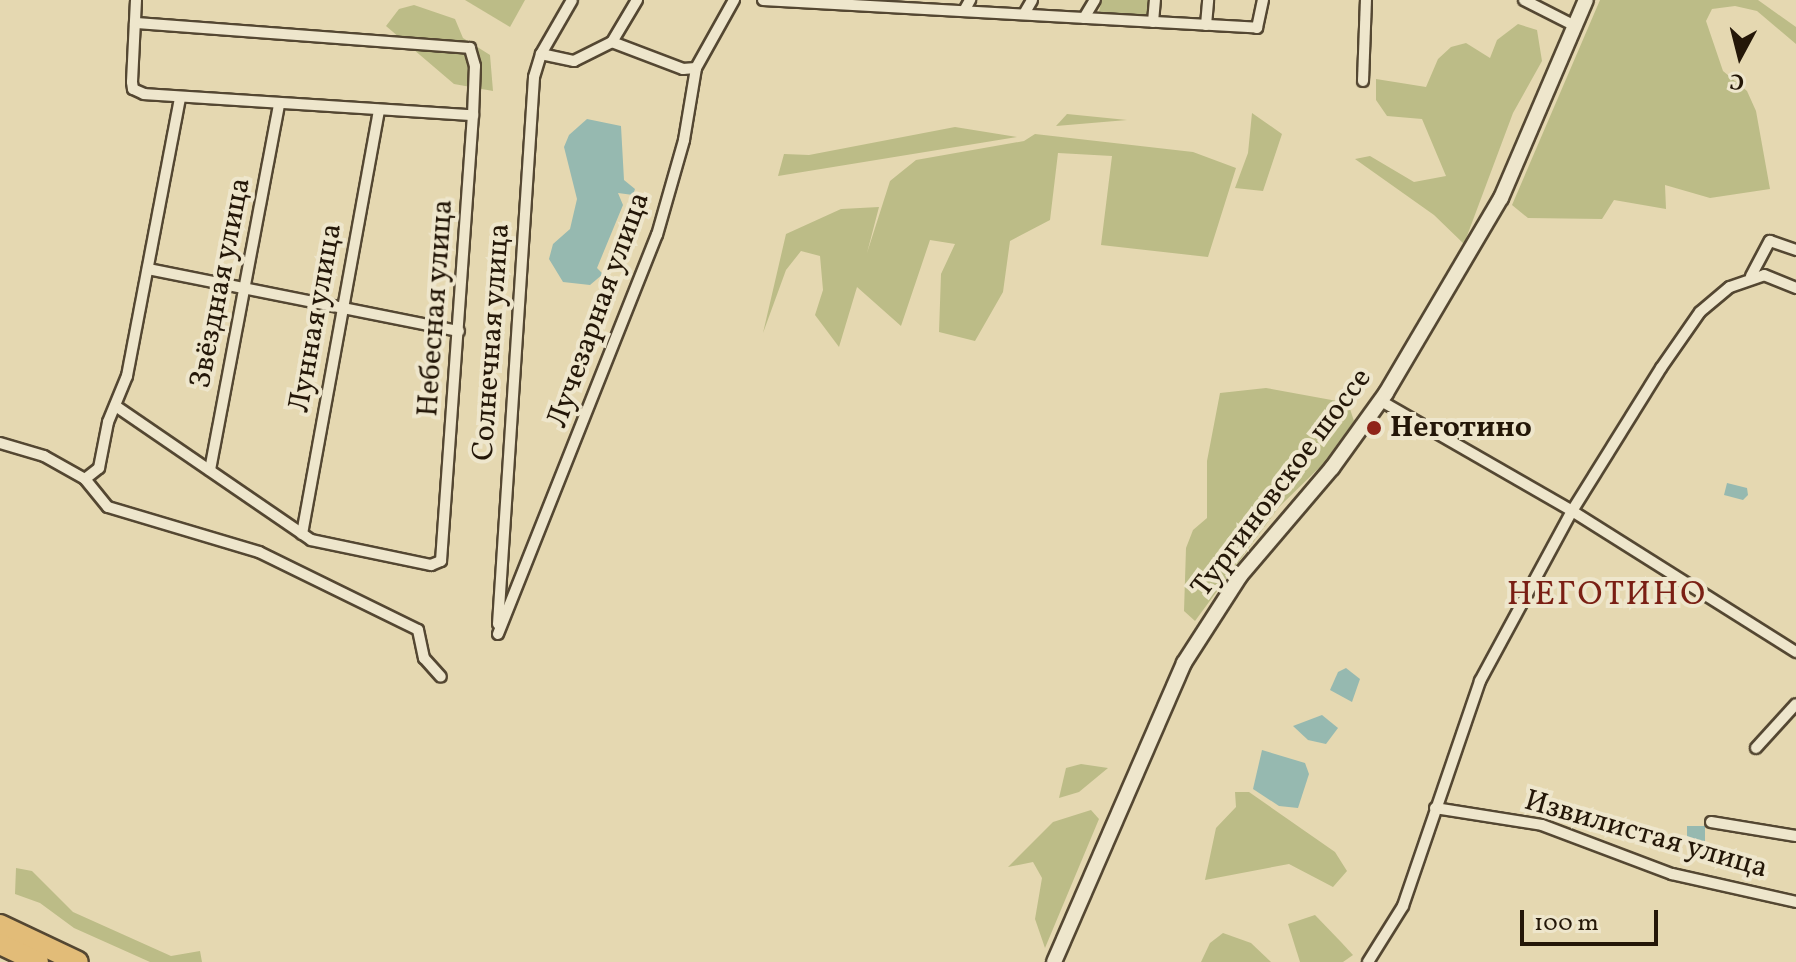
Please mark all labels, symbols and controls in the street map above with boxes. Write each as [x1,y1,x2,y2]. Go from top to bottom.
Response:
north arrow [1700,16,1780,96]
text: С [1728,64,1746,97]
street label: Звёздная улица [183,174,259,392]
street label: Лучезарная улица [540,187,658,433]
street label: Небесная улица [410,198,462,418]
street label: Лунная улица [282,220,350,416]
street label: Солнечная улица [466,222,518,462]
street label: Тургиновское шоссе [1184,361,1380,605]
place label: Неготино [1390,410,1532,446]
marker: Неготино [1365,419,1383,437]
district label: НЕГОТИНО [1507,576,1707,616]
street label: Извилистая улица [1520,783,1772,887]
scale bar [1524,894,1662,944]
text: 100 m [1534,907,1599,941]

